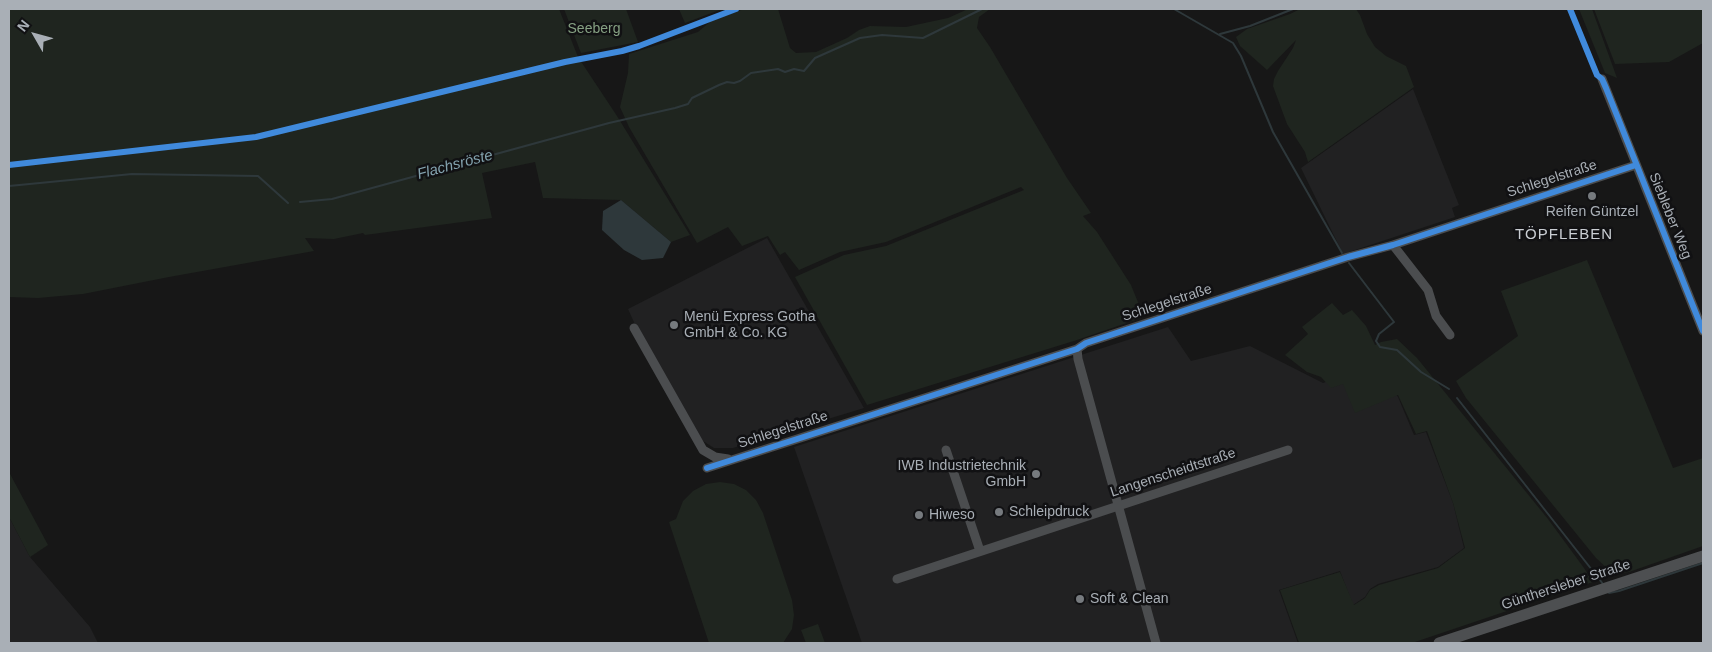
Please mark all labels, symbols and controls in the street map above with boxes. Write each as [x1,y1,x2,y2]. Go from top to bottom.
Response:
north arrow [10,10,60,60]
text: N [14,17,33,35]
park label: Seeberg [568,21,620,37]
water label: Flachsröste [415,146,495,184]
street label: Schlegelstraße [1505,157,1599,201]
street label: Siebleber Weg [1645,170,1695,262]
marker: Reifen Güntzel [1586,190,1598,202]
place label: Reifen Güntzel [1546,204,1638,220]
district label: TÖPFLEBEN [1514,226,1614,244]
street label: Schlegelstraße [1120,281,1214,325]
place label: Menü Express Gotha GmbH & Co. KG [684,309,816,342]
marker: Menü Express Gotha GmbH & Co. KG [668,319,680,331]
street label: Schlegelstraße [736,408,830,452]
street label: Langenscheidtstraße [1108,445,1238,501]
place label: IWB Industrietechnik GmbH [898,458,1026,491]
marker: IWB Industrietechnik GmbH [1030,468,1042,480]
place label: Schleipdruck [1009,504,1089,520]
marker: Schleipdruck [993,506,1005,518]
place label: Hiweso [929,507,975,523]
marker: Hiweso [913,509,925,521]
street label: Günthersleber Straße [1499,556,1633,614]
place label: Soft & Clean [1090,591,1169,607]
marker: Soft & Clean [1074,593,1086,605]

